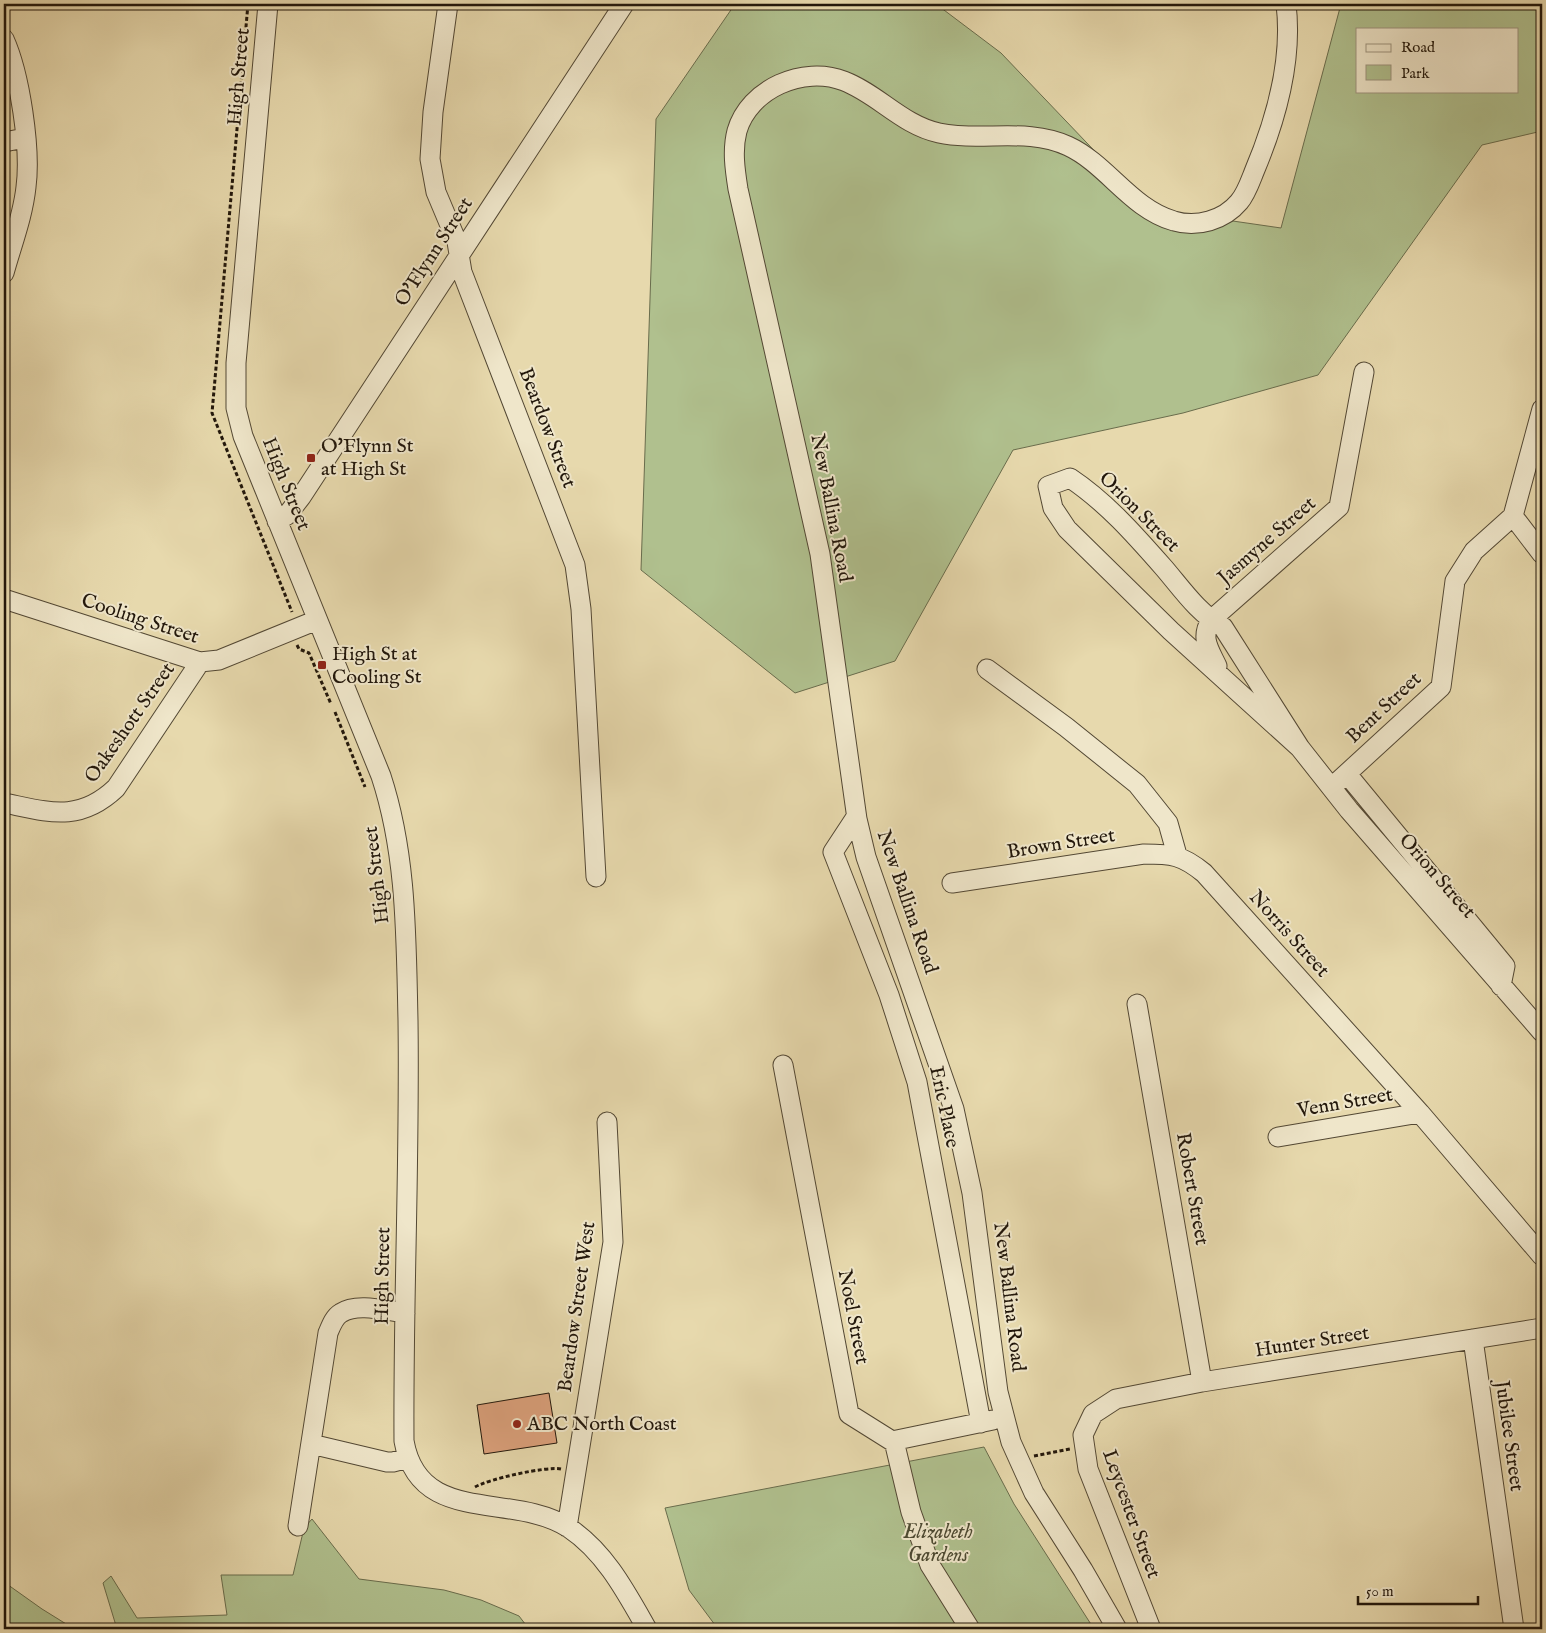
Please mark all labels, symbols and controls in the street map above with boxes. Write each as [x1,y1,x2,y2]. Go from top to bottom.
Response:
street label: High Street [222,27,256,127]
legend [1356,28,1518,92]
text: Road [1401,38,1436,57]
text: Park [1401,64,1431,83]
street label: O'Flynn Street [389,193,479,311]
street label: Beardow Street [513,364,581,492]
street label: New Ballina Road [804,432,858,585]
street label: High Street [256,434,316,534]
place label: O'Flynn St at High St [321,434,414,482]
marker: O'Flynn St at High St [305,452,317,464]
street label: Orion Street [1093,466,1185,558]
street label: Jasmyne Street [1211,491,1321,592]
street label: Cooling Street [78,588,202,650]
place label: High St at Cooling St [332,642,422,690]
street label: Oakeshott Street [79,658,181,788]
marker: High St at Cooling St [316,659,328,671]
street label: Bent Street [1341,667,1427,749]
street label: Brown Street [1005,823,1117,865]
street label: High Street [359,825,395,925]
street label: New Ballina Road [871,827,943,978]
street label: Orion Street [1393,828,1481,924]
street label: Norris Street [1243,885,1335,983]
street label: Eric Place [923,1064,965,1150]
street label: Venn Street [1294,1082,1395,1124]
street label: Robert Street [1170,1131,1214,1247]
street label: Beardow Street West [553,1220,601,1394]
street label: New Ballina Road [987,1221,1031,1374]
street label: High Street [370,1227,396,1325]
street label: Noel Street [832,1267,874,1367]
street label: Hunter Street [1253,1321,1371,1363]
street label: Jubilee Street [1489,1377,1529,1493]
place label: ABC North Coast [526,1412,677,1437]
marker: ABC North Coast [511,1418,523,1430]
street label: Leycester Street [1096,1446,1166,1582]
park label: Elizabeth Gardens [902,1520,973,1568]
scale bar [1358,1573,1478,1605]
text: 50 m [1366,1582,1394,1601]

